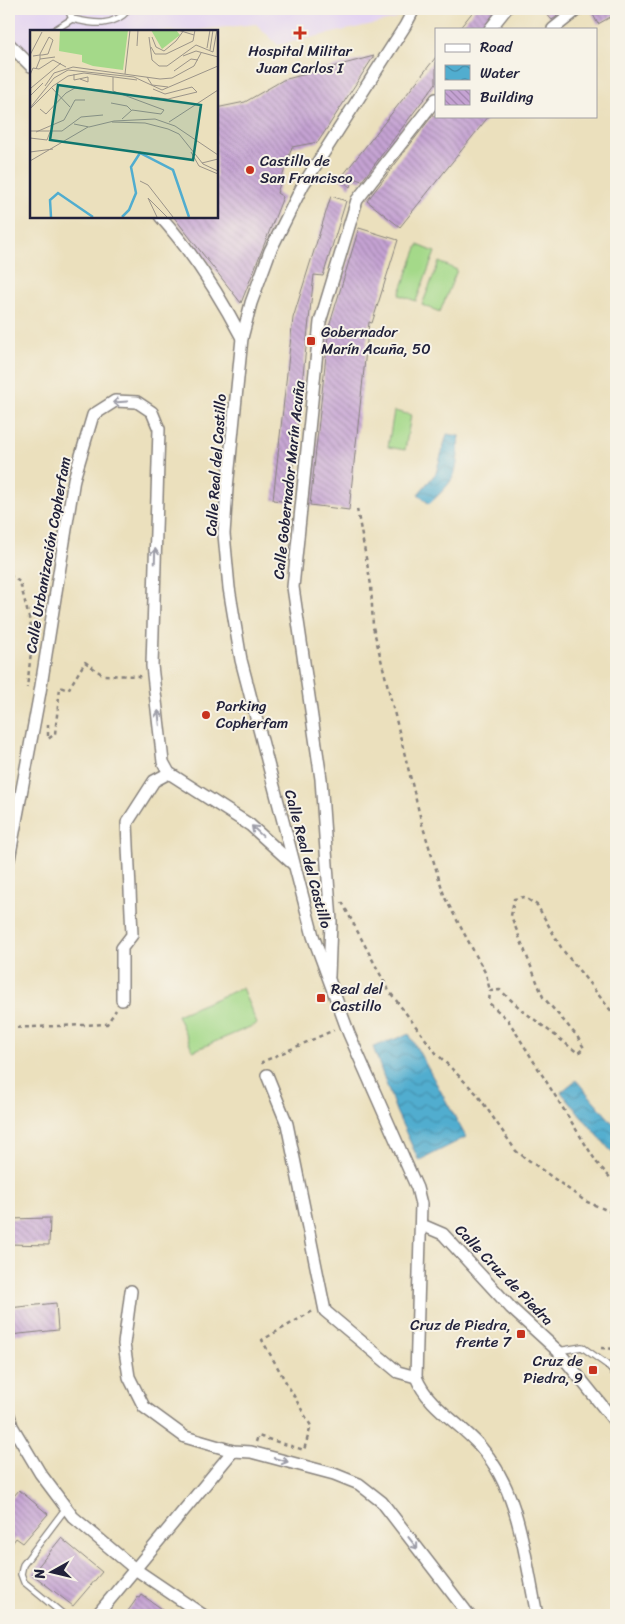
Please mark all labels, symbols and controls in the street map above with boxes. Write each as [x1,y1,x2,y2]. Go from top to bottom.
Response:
marker: Hospital Militar Juan Carlos I [293,26,307,40]
legend [435,28,598,118]
inset map [30,30,218,218]
text: Road [480,34,513,60]
place label: Hospital Militar Juan Carlos I [248,38,353,81]
text: Water [480,60,520,86]
text: Building [480,84,534,110]
place label: Castillo de San Francisco [260,148,353,191]
marker: Castillo de San Francisco [244,164,256,176]
place label: Gobernador Marín Acuña, 50 [321,319,431,362]
marker: Gobernador Marín Acuña, 50 [305,335,317,347]
street label: Calle Gobernador Marín Acuña [266,379,312,581]
street label: Calle Real del Castillo [198,393,234,537]
one-way arrow [113,398,129,407]
street label: Calle Urbanización Copherfam [18,454,78,655]
one-way arrow [151,548,160,564]
place label: Parking Copherfam [216,693,288,736]
marker: Parking Copherfam [200,709,212,721]
one-way arrow [154,710,164,726]
street label: Calle Real del Castillo [277,787,339,932]
one-way arrow [250,825,263,837]
place label: Real del Castillo [331,976,384,1019]
marker: Real del Castillo [315,992,327,1004]
street label: Calle Cruz de Piedra [448,1218,560,1332]
place label: Cruz de Piedra, frente 7 [410,1312,512,1355]
marker: Cruz de Piedra, frente 7 [515,1328,527,1340]
place label: Cruz de Piedra, 9 [523,1348,583,1391]
marker: Cruz de Piedra, 9 [587,1364,599,1376]
one-way arrow [272,1456,288,1465]
one-way arrow [408,1536,419,1549]
north arrow [28,1546,78,1596]
text: N [27,1567,53,1581]

